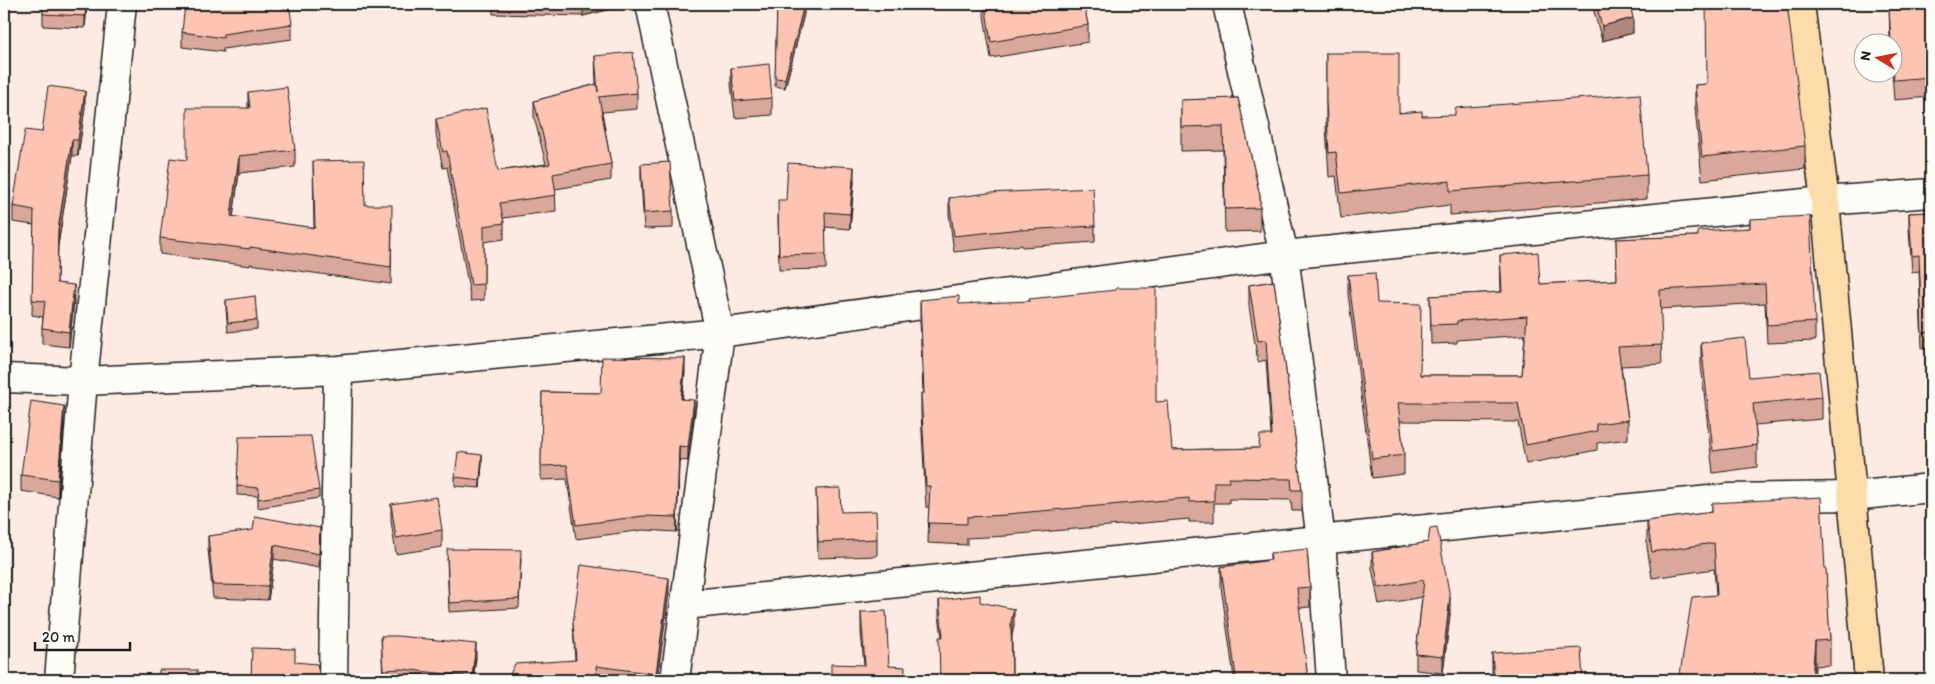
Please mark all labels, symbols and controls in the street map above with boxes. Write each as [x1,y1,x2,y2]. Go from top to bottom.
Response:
north arrow [1852,32,1902,82]
text: N [1856,50,1875,62]
scale bar [35,619,130,651]
text: 20 m [42,628,76,646]

